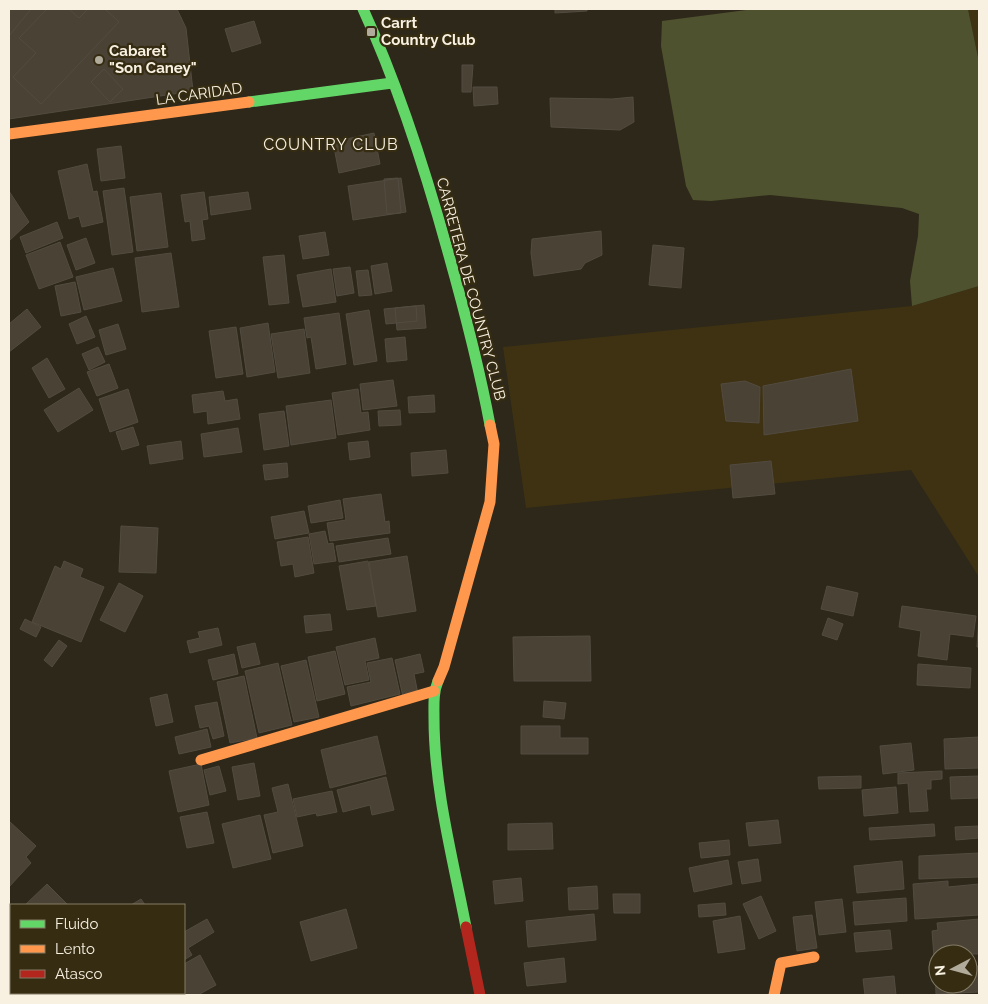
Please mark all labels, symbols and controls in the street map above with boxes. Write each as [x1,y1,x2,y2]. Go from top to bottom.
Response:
place label: Carrt Country Club [381,14,476,49]
marker: Carrt Country Club [365,26,377,38]
place label: Cabaret "Son Caney" [109,42,197,77]
marker: Cabaret "Son Caney" [93,54,105,66]
street label: LA CARIDAD [155,79,244,109]
district label: COUNTRY CLUB [263,135,399,154]
street label: CARRETERA DE COUNTRY CLUB [433,176,509,402]
legend [10,904,185,994]
text: Fluido [55,915,98,933]
text: Lento [55,940,95,958]
north arrow [928,944,978,994]
text: N [932,964,949,977]
text: Atasco [55,965,102,983]

